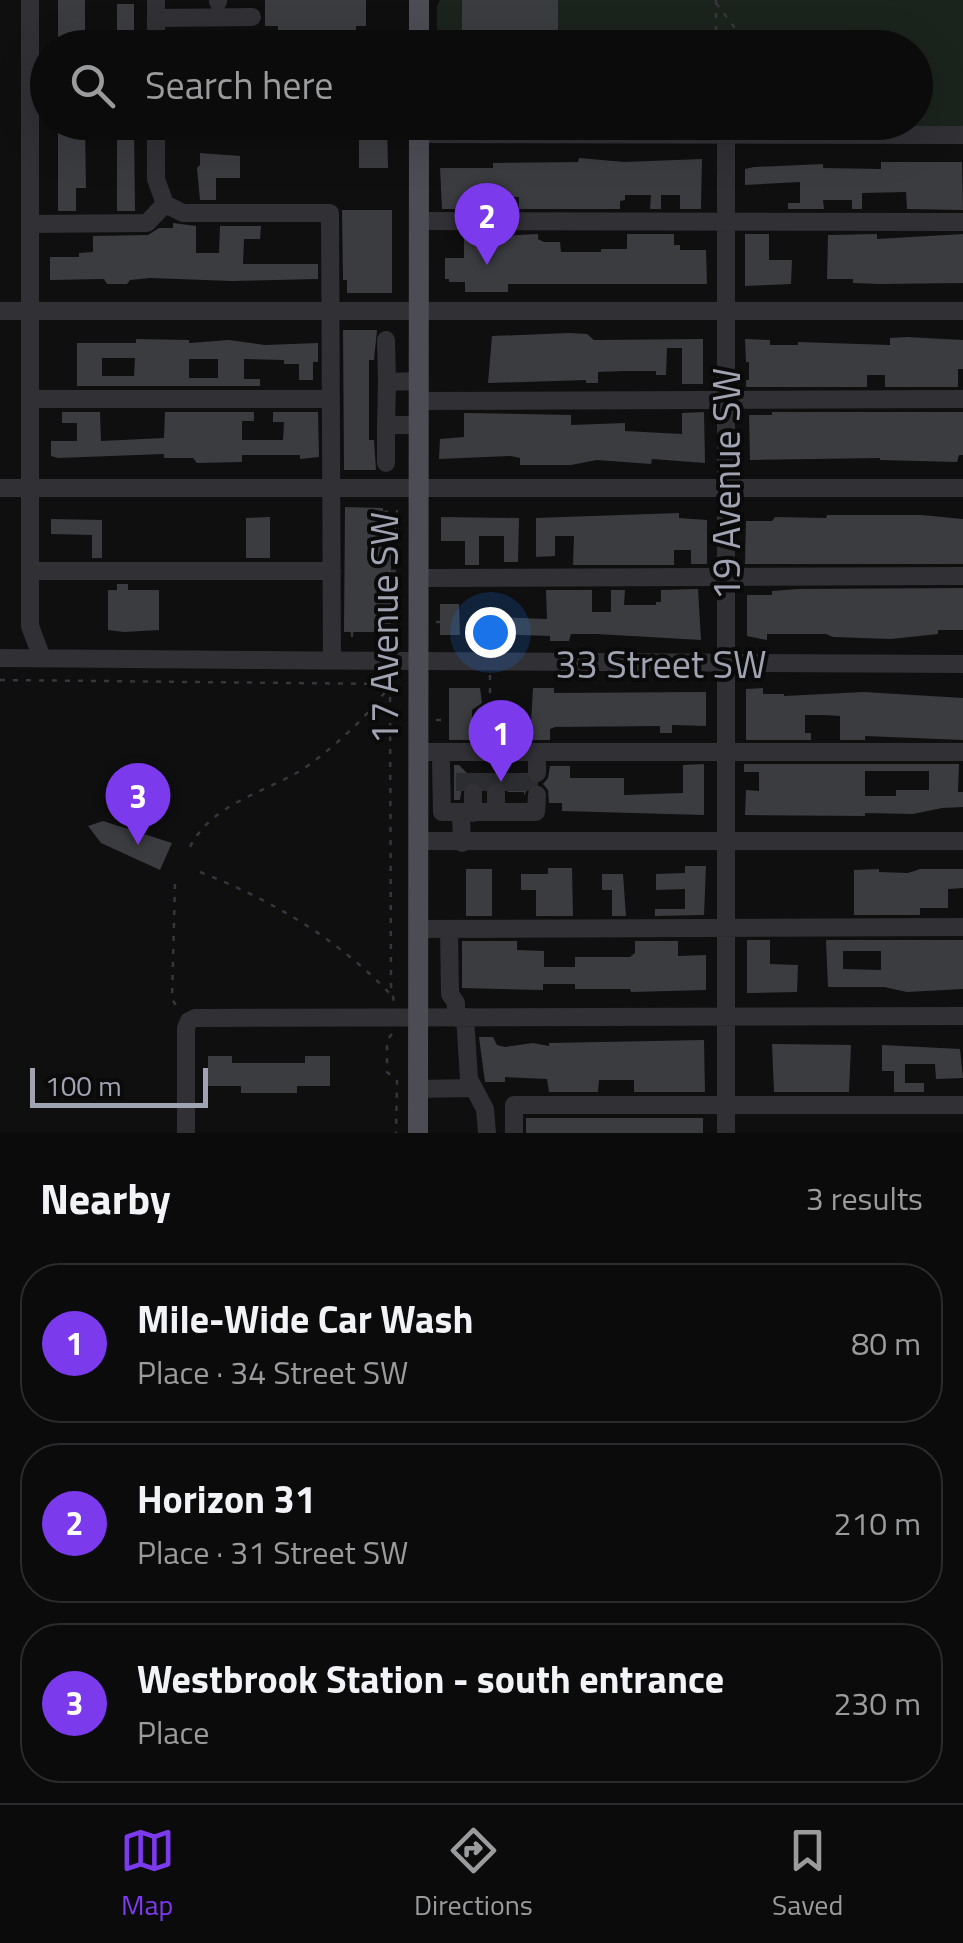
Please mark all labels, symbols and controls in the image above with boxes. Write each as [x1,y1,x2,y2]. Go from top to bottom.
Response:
search box [30,30,933,140]
text: Search here [145,56,333,114]
icon: search [65,58,120,113]
pin: 2 [454,182,520,265]
street label: 19 Avenue SW [697,368,755,600]
street label: 17 Avenue SW [355,512,413,744]
your location [465,607,516,658]
street label: 33 Street SW [555,635,767,693]
pin: 1 [468,700,534,782]
pin: 3 [106,762,170,845]
scale bar [30,1063,208,1108]
text: 100 m [45,1064,122,1107]
text: Nearby [40,1166,171,1230]
text: 3 results [806,1174,923,1222]
text: Mile-Wide Car Wash [137,1290,473,1348]
text: 1 [66,1319,83,1367]
text: 80 m [851,1319,921,1367]
text: Place · 34 Street SW [137,1348,408,1396]
text: Horizon 31 [137,1470,316,1528]
text: 2 [66,1499,83,1547]
text: 210 m [833,1499,921,1547]
text: Place · 31 Street SW [137,1528,408,1576]
text: Westbrook Station - south entrance [137,1650,724,1708]
text: 3 [66,1679,83,1727]
text: 230 m [833,1679,921,1727]
text: Place [137,1708,209,1756]
tab: Map [120,1823,175,1926]
tab: Directions [414,1823,533,1926]
tab: Saved [772,1823,843,1926]

